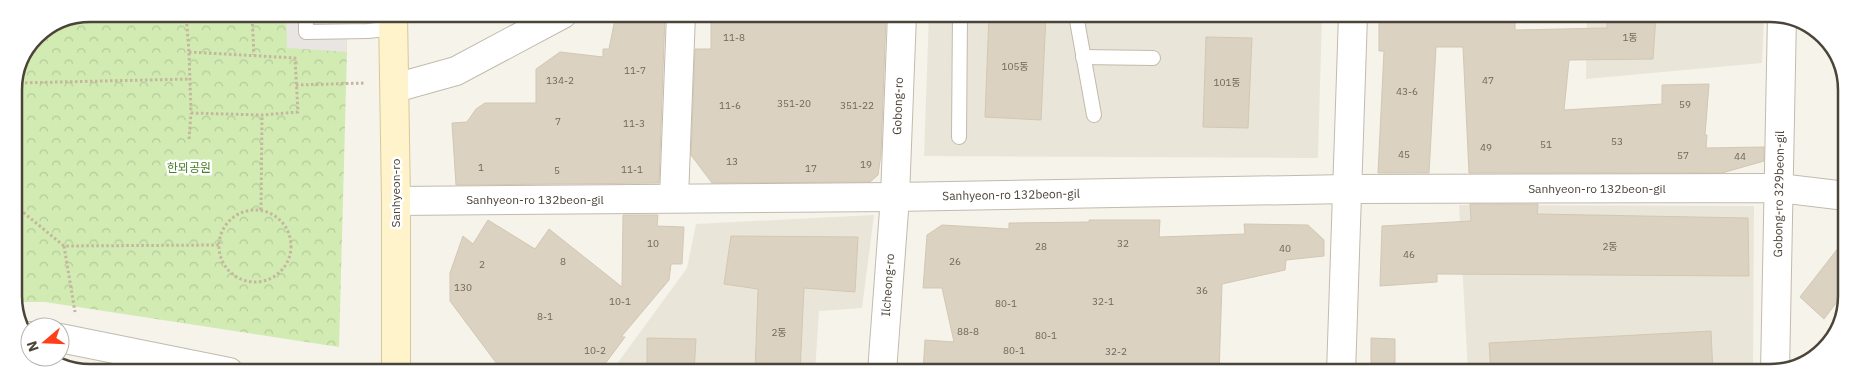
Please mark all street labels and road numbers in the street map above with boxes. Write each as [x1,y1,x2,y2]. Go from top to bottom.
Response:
street label: Gobong-ro [889,77,906,135]
street label: Gobong-ro 329beon-gil [1770,131,1787,257]
street label: Sanhyeon-ro [388,158,403,227]
street label: Sanhyeon-ro 132beon-gil [1528,181,1666,196]
street label: Sanhyeon-ro 132beon-gil [942,186,1080,203]
street label: Sanhyeon-ro 132beon-gil [466,192,604,207]
street label: Ilcheong-ro [878,253,897,317]

